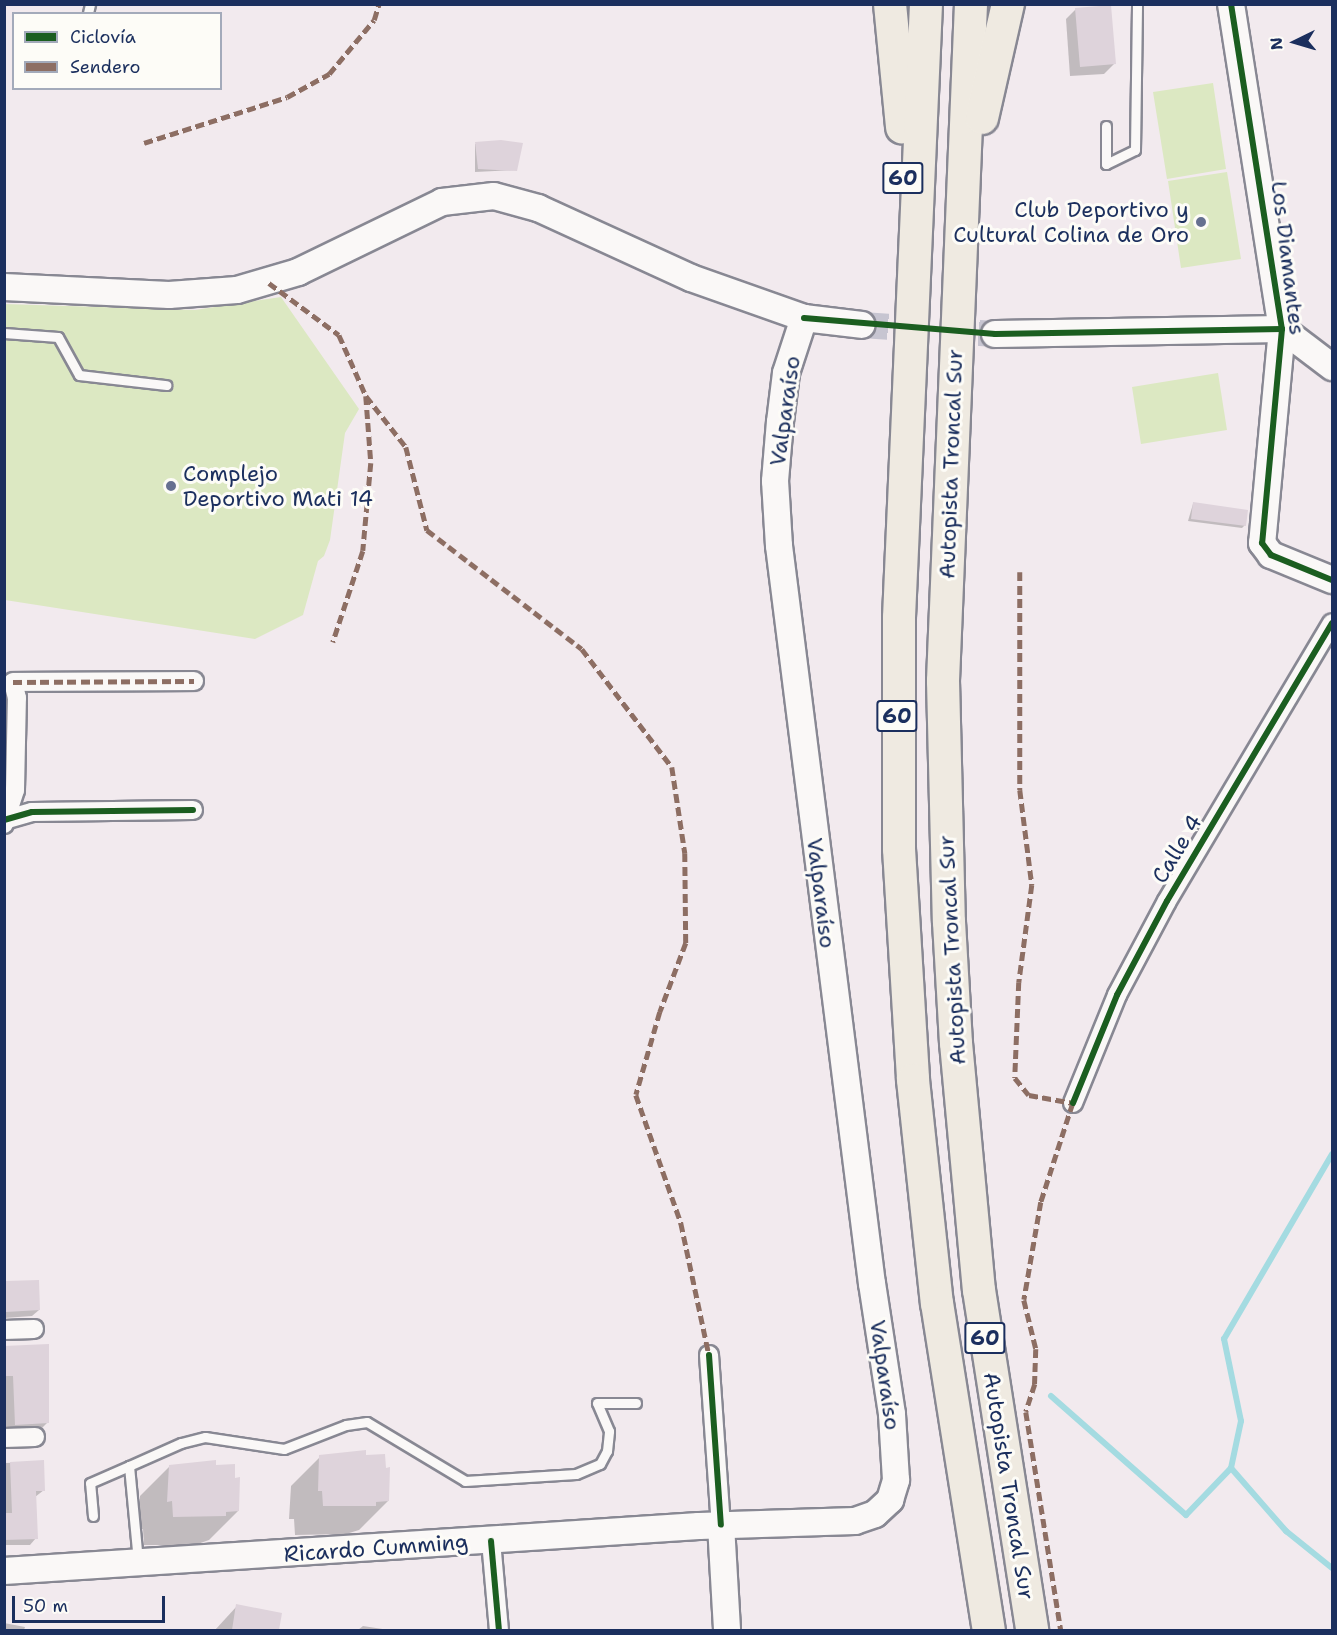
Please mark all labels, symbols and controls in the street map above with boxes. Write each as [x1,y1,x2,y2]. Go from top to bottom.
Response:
legend [12,12,222,90]
north arrow [1265,12,1325,72]
text: Ciclovía [70,25,136,49]
text: N [1266,36,1288,51]
text: Sendero [70,55,140,79]
road number: 60 [882,160,924,196]
street label: Los Diamantes [1265,179,1311,337]
place label: Club Deportivo y Cultural Colina de Oro [953,196,1189,248]
marker: Club Deportivo y Cultural Colina de Oro [1194,215,1208,229]
street label: Autopista Troncal Sur [934,349,968,579]
street label: Valparaíso [764,354,806,468]
place label: Complejo Deportivo Mati 14 [183,460,373,512]
marker: Complejo Deportivo Mati 14 [164,479,178,493]
road number: 60 [876,698,918,734]
street label: Calle 4 [1146,810,1208,888]
street label: Autopista Troncal Sur [933,834,971,1066]
street label: Valparaíso [801,836,841,950]
street label: Valparaíso [864,1318,906,1432]
road number: 60 [964,1320,1006,1356]
street label: Autopista Troncal Sur [978,1370,1040,1602]
street label: Ricardo Cumming [283,1528,469,1568]
scale bar [15,1584,168,1622]
text: 50 m [23,1594,68,1618]

